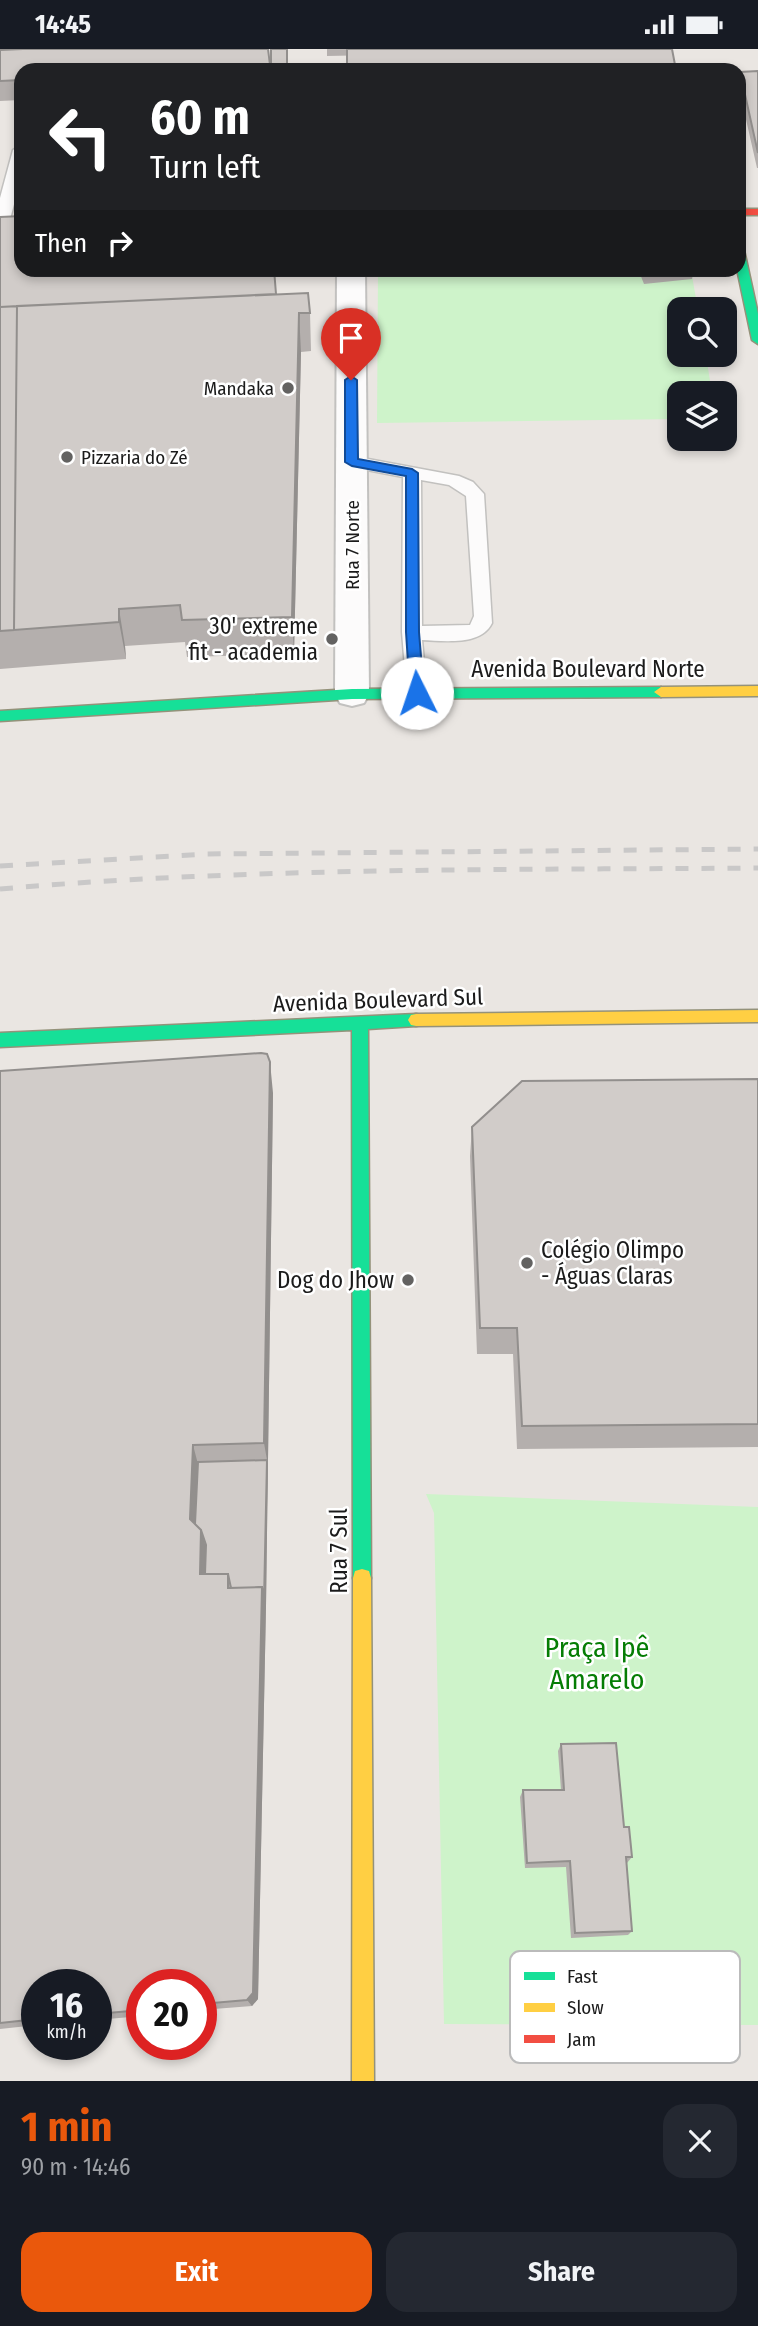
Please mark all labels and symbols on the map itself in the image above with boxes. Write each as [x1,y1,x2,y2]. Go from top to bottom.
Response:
pin [321,308,381,380]
place label: Mandaka [204,377,274,400]
marker: Mandaka [280,380,296,396]
place label: Pizzaria do Zé [81,446,188,469]
marker: Pizzaria do Zé [59,449,75,465]
street label: Rua 7 Norte [341,500,364,590]
place label: 30' extreme fit - academia [189,612,318,666]
marker: 30' extreme fit - academia [324,631,340,647]
street label: Avenida Boulevard Norte [471,655,705,683]
position arrow [380,656,454,730]
street label: Avenida Boulevard Sul [272,982,484,1018]
place label: Colégio Olimpo - Águas Claras [541,1236,684,1290]
marker: Colégio Olimpo - Águas Claras [519,1255,535,1271]
place label: Dog do Jhow [277,1266,394,1294]
marker: Dog do Jhow [400,1272,416,1288]
street label: Rua 7 Sul [325,1508,353,1594]
park label: Praça Ipê Amarelo [545,1631,649,1696]
legend [510,1951,740,2063]
text: Fast [567,1965,598,1988]
speed limit sign: 20 [126,1969,217,2060]
text: Slow [567,1996,604,2019]
text: Jam [567,2028,596,2051]

